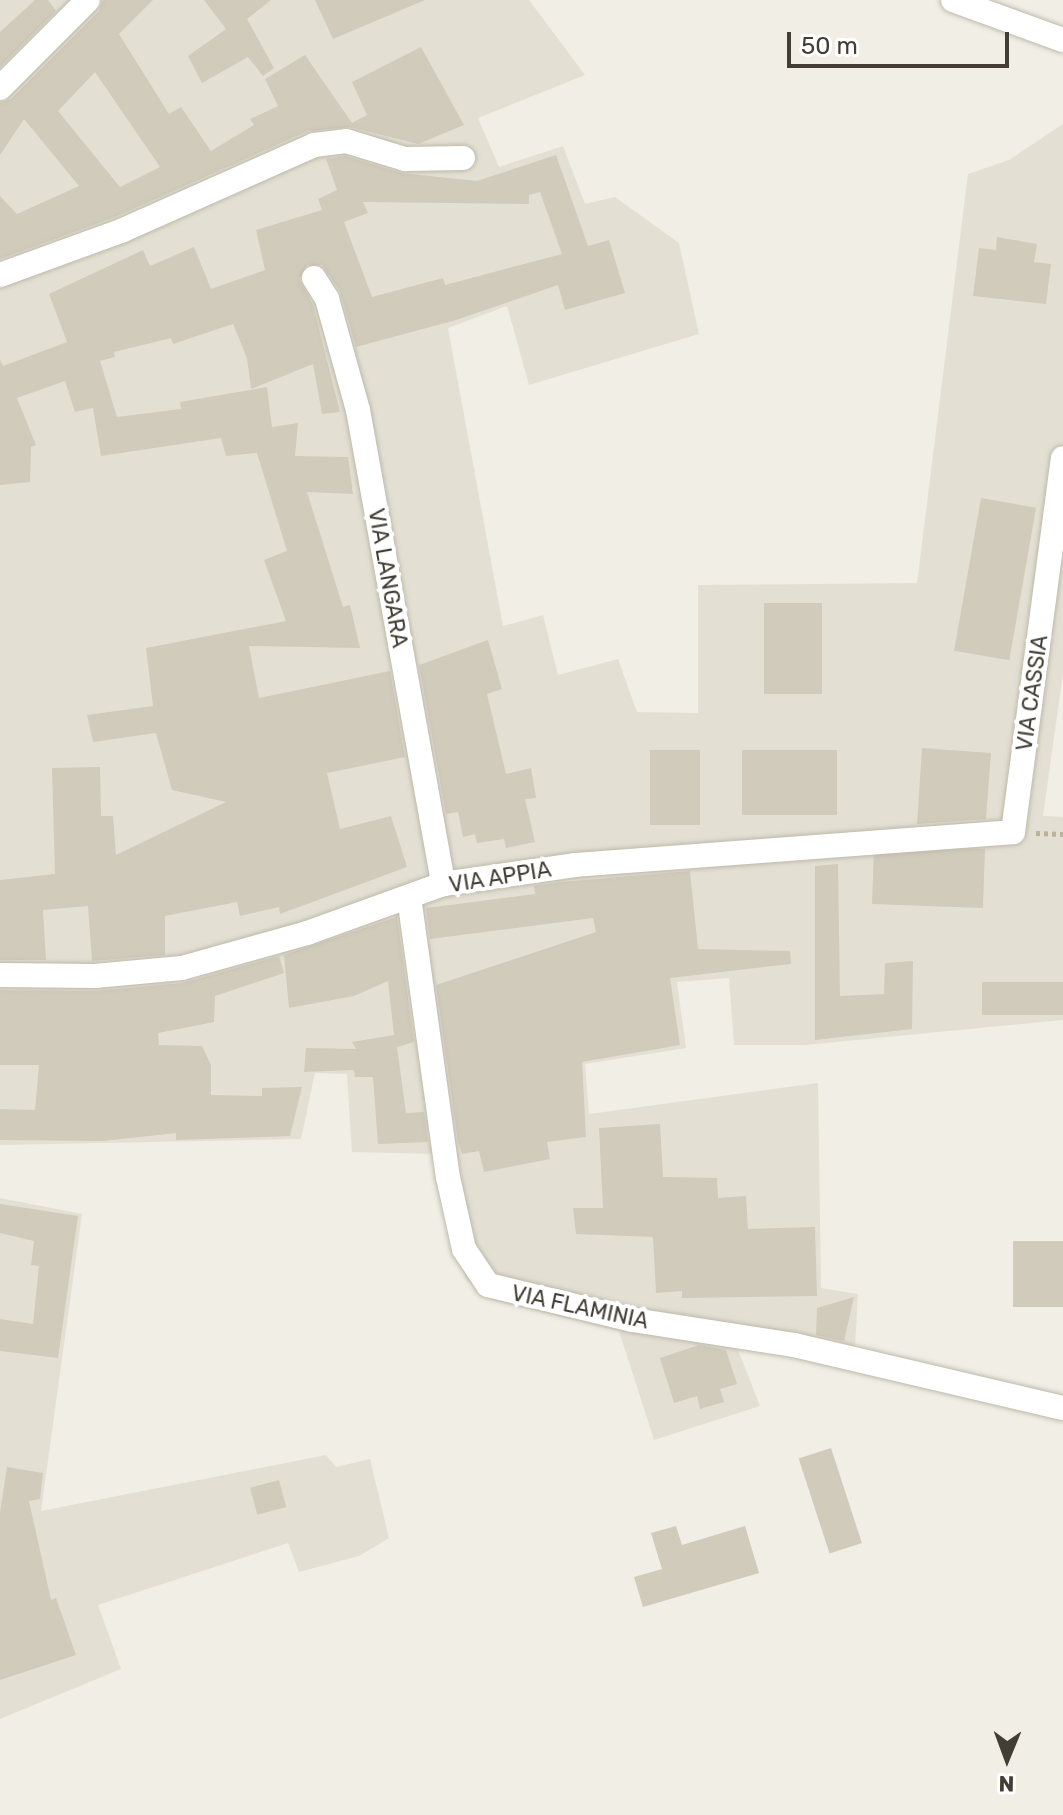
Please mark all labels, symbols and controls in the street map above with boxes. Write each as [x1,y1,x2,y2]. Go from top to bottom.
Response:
scale bar [791,16,1013,66]
text: 50 m [801,32,858,60]
street label: VIA LANGARA [363,506,413,650]
street label: VIA CASSIA [1011,633,1053,753]
street label: VIA APPIA [446,856,554,898]
street label: VIA FLAMINIA [509,1280,651,1334]
north arrow [967,1719,1047,1799]
text: N [998,1770,1015,1797]

